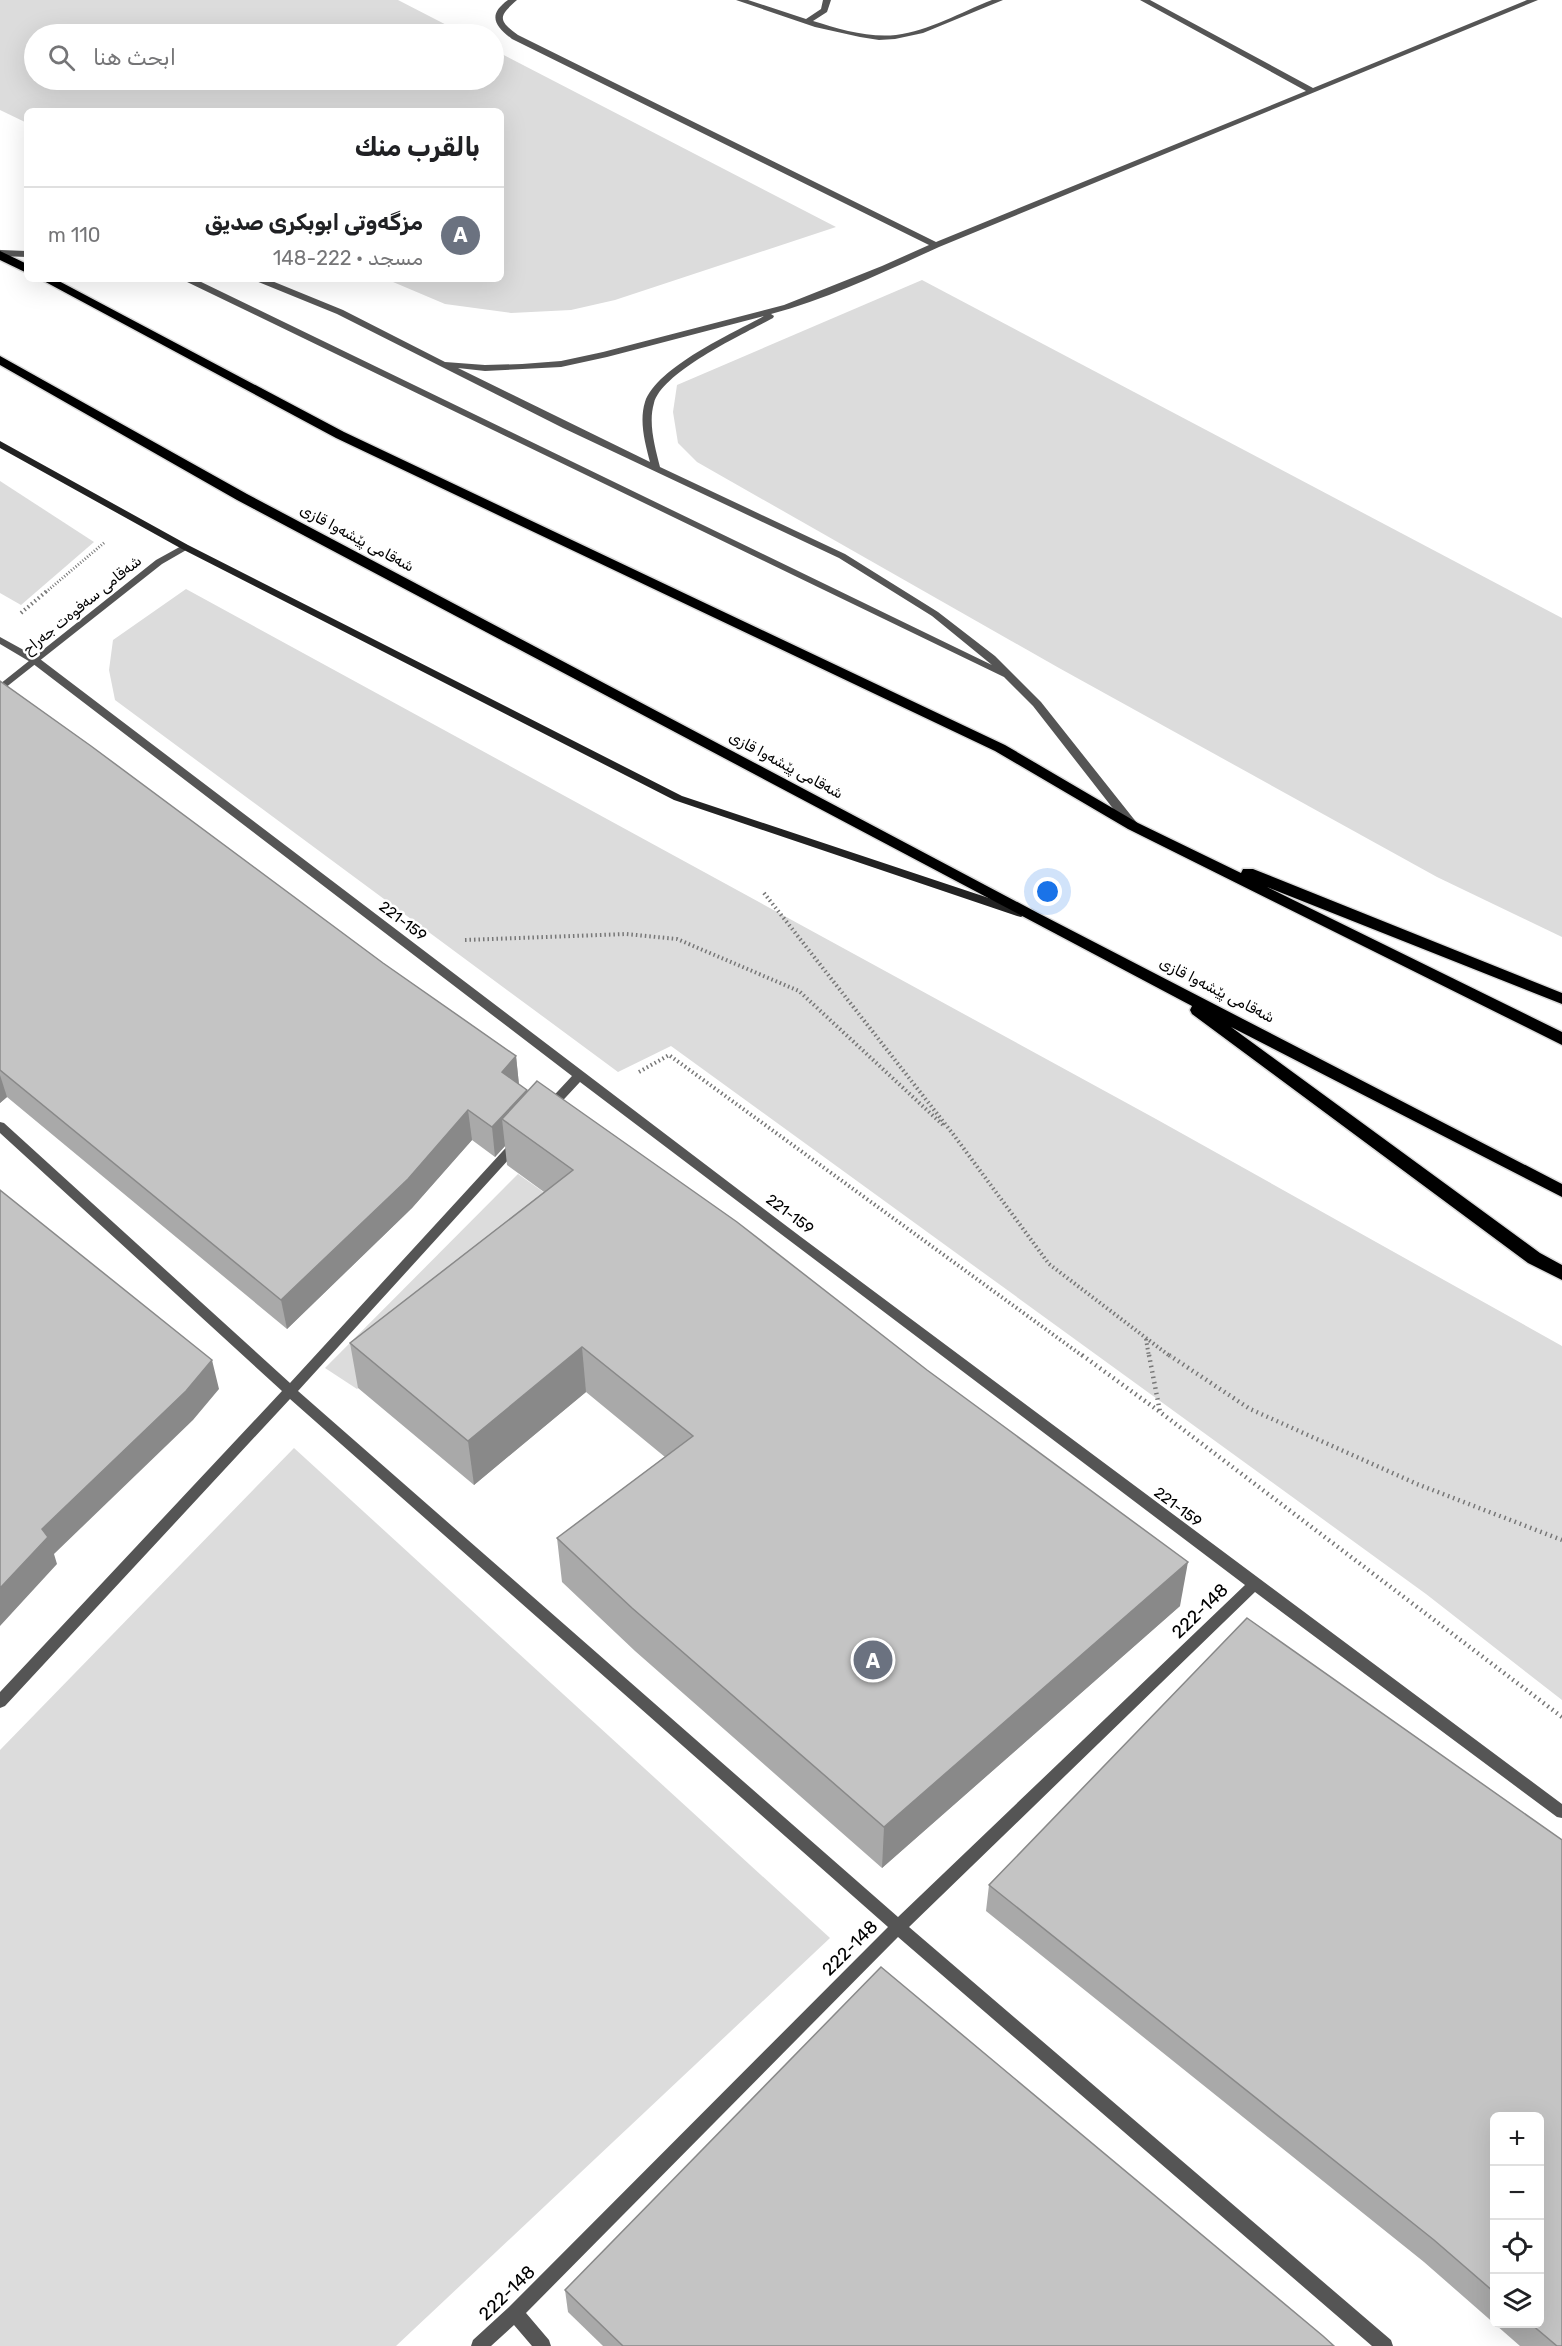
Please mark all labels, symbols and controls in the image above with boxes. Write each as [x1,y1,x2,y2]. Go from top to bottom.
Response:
search box [24,24,504,90]
icon: search [45,41,78,74]
text: ابحث هنا [93,44,176,71]
text: بالقرب منك [355,132,480,163]
text: مزگەوتی ابوبكری صديق [205,209,423,236]
text: 110 m [48,223,101,247]
text: A [453,223,468,247]
text: مسجد · 222-148 [273,246,423,270]
street label: شەقامی پێشەوا قازی [296,500,417,577]
street label: شەقامی سەفوەت جەراح [19,552,146,660]
street label: شەقامی پێشەوا قازی [725,727,846,804]
your location [1033,877,1062,906]
street label: 221-159 [376,897,430,945]
street label: شەقامی پێشەوا قازی [1156,953,1278,1028]
street label: 221-159 [763,1190,817,1238]
street label: 221-159 [1151,1483,1205,1531]
street label: 222-148 [1167,1579,1233,1643]
pin: A [854,1638,892,1682]
street label: 222-148 [818,1916,882,1980]
map controls [1490,2112,1544,2328]
button: + [1490,2112,1544,2166]
button: − [1490,2166,1544,2220]
button: locate [1490,2220,1544,2274]
street label: 222-148 [474,2261,540,2325]
button: layers [1490,2274,1544,2328]

